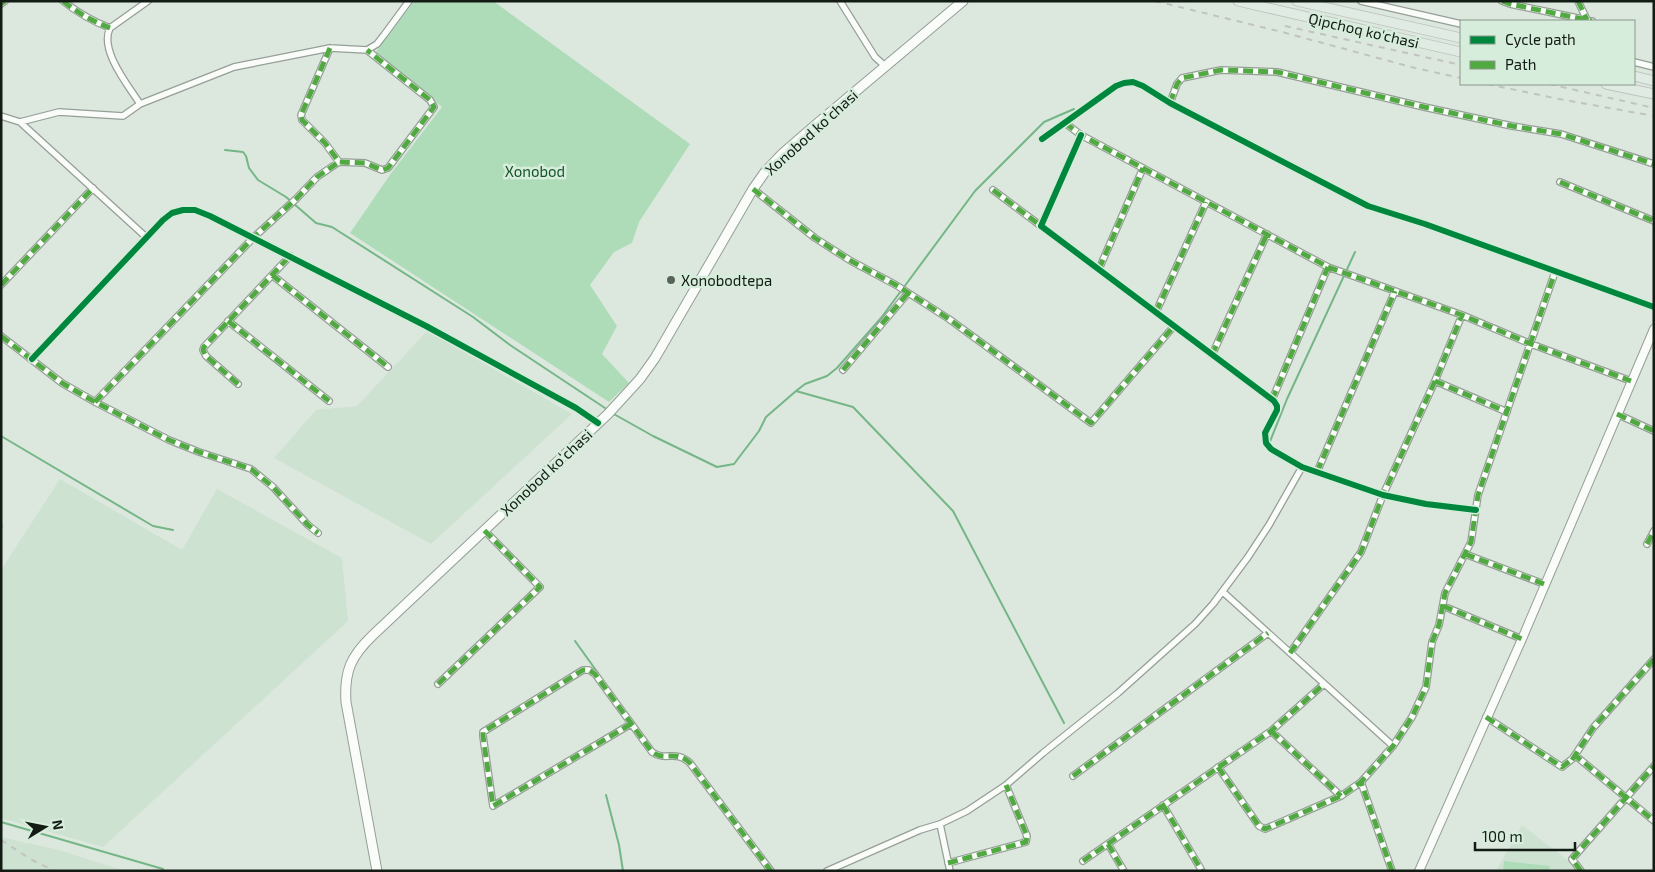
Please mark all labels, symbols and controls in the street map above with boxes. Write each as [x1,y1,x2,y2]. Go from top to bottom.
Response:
street label: Qipchoq ko'chasi [1307,9,1421,52]
legend [1460,20,1635,85]
text: Cycle path [1505,30,1576,48]
text: Path [1505,55,1536,73]
street label: Xonobod koʻchasi [761,86,861,178]
park label: Xonobod [505,162,565,180]
place label: Xonobodtepa [681,271,772,289]
marker: Xonobodtepa [665,274,677,286]
street label: Xonobod koʻchasi [496,425,596,519]
north arrow [20,802,70,852]
text: N [49,818,68,831]
scale bar [1475,820,1575,852]
text: 100 m [1482,827,1523,845]

